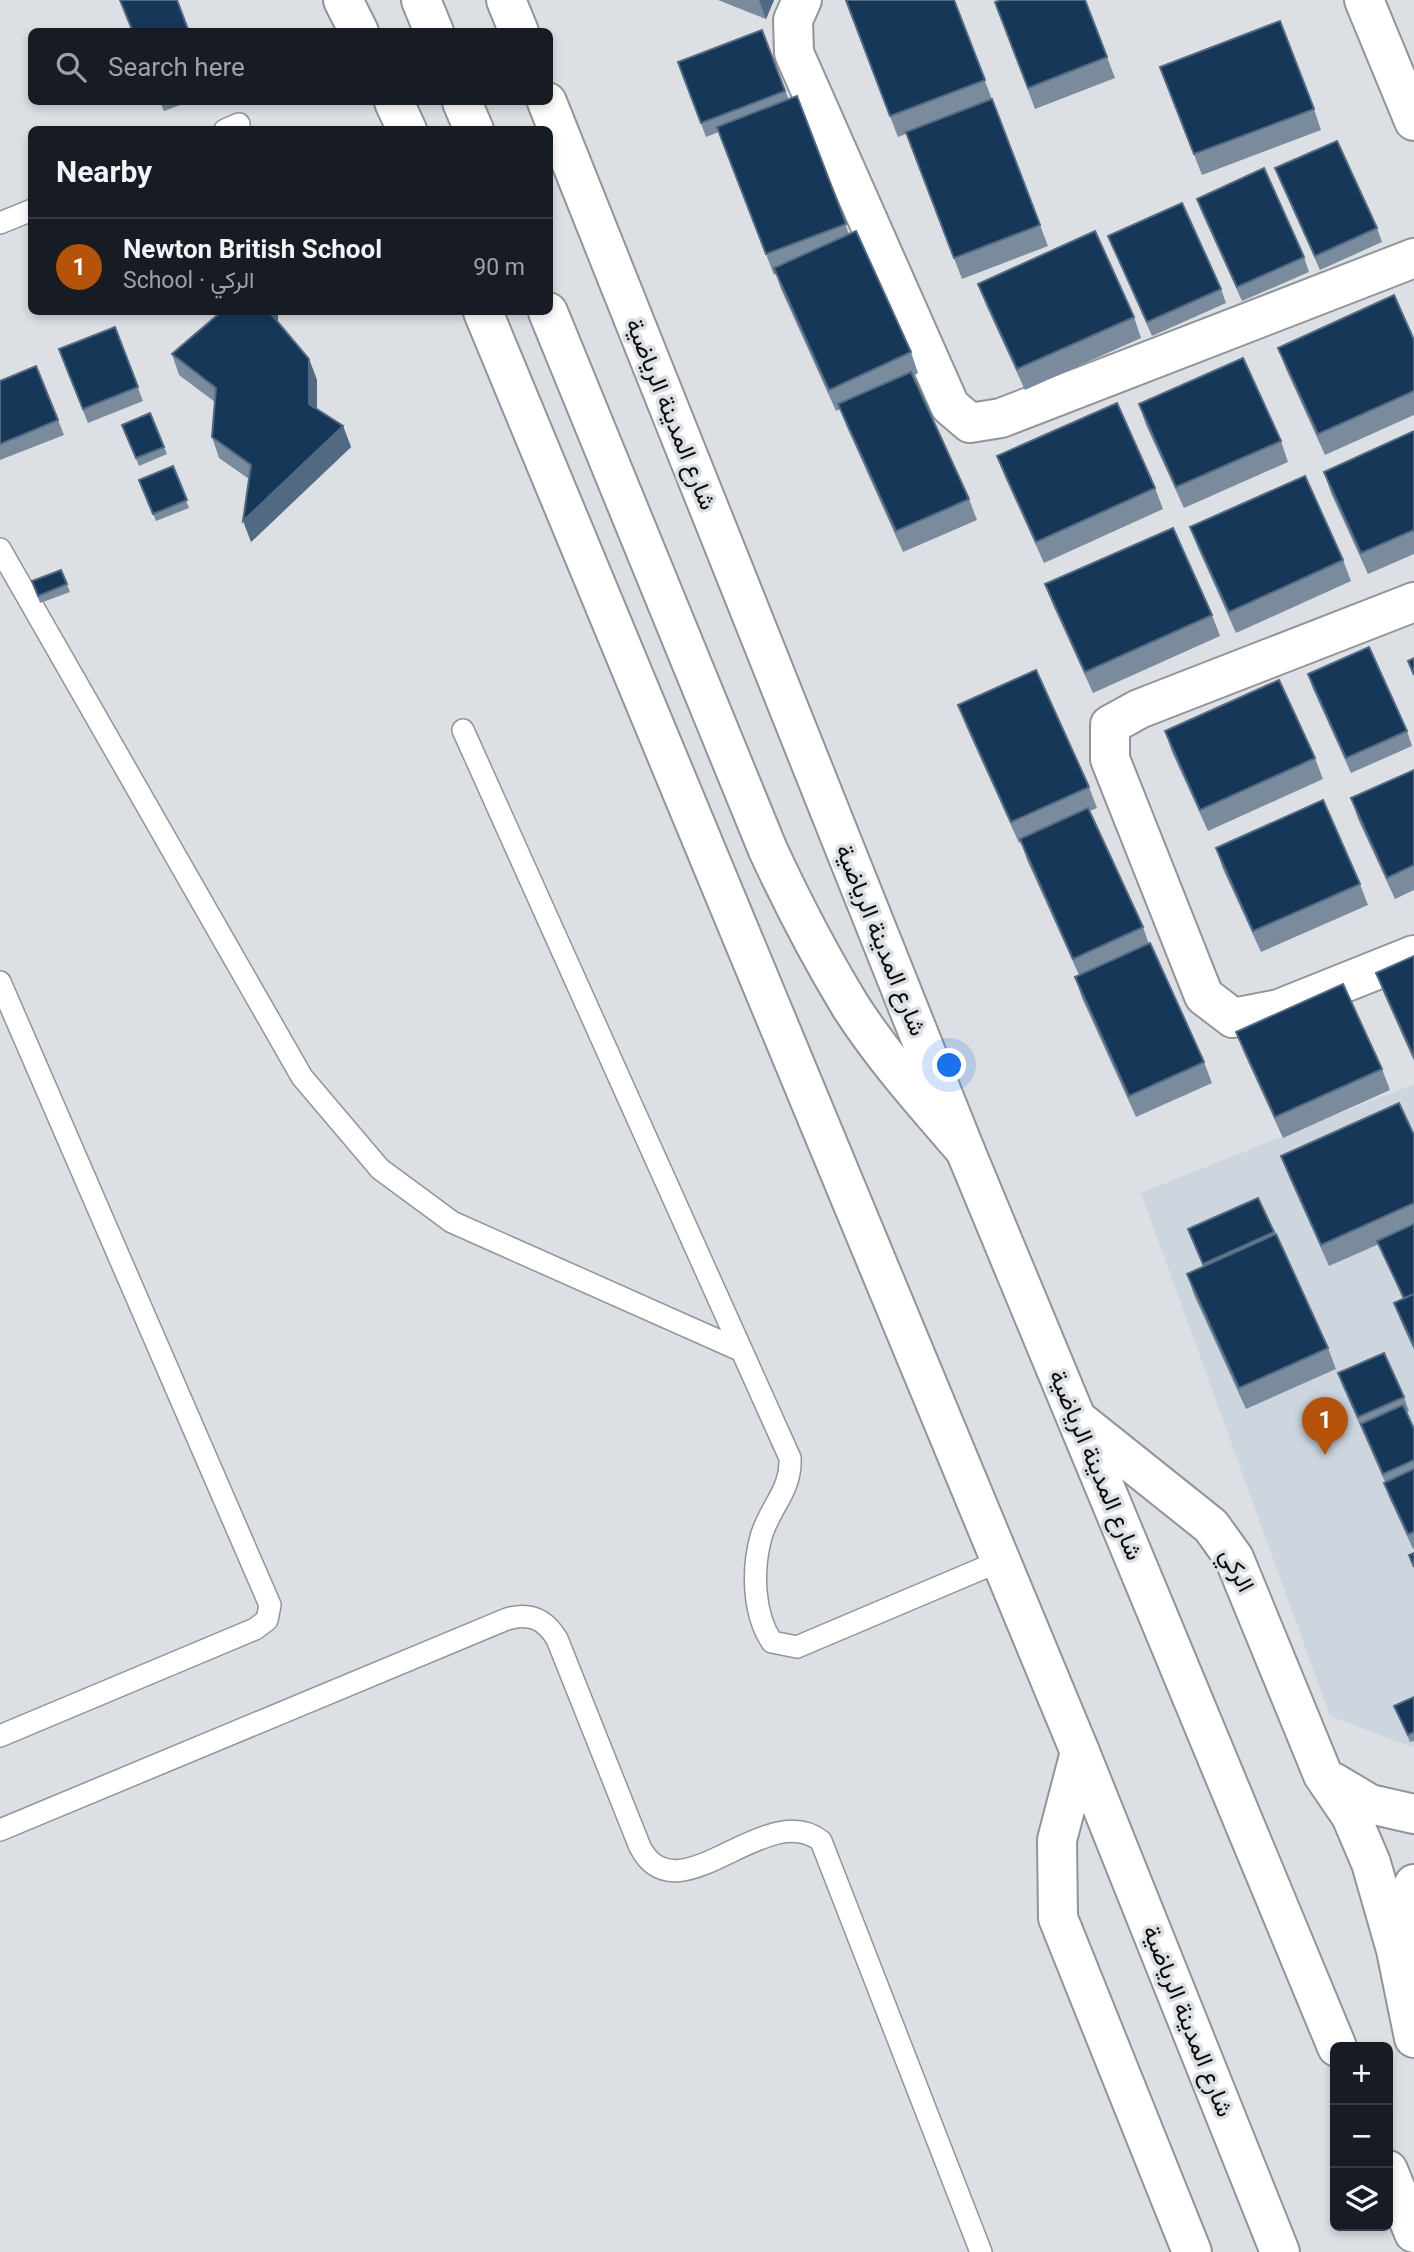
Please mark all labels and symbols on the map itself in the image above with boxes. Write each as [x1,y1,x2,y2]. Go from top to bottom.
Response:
street label: شارع المدينة الرياضية [618,314,722,515]
street label: شارع المدينة الرياضية [828,840,932,1041]
your location [932,1048,966,1082]
street label: شارع المدينة الرياضية [1041,1366,1149,1565]
pin: 1 [1302,1397,1348,1455]
street label: الركي [1209,1543,1260,1599]
street label: شارع المدينة الرياضية [1135,1921,1239,2122]

